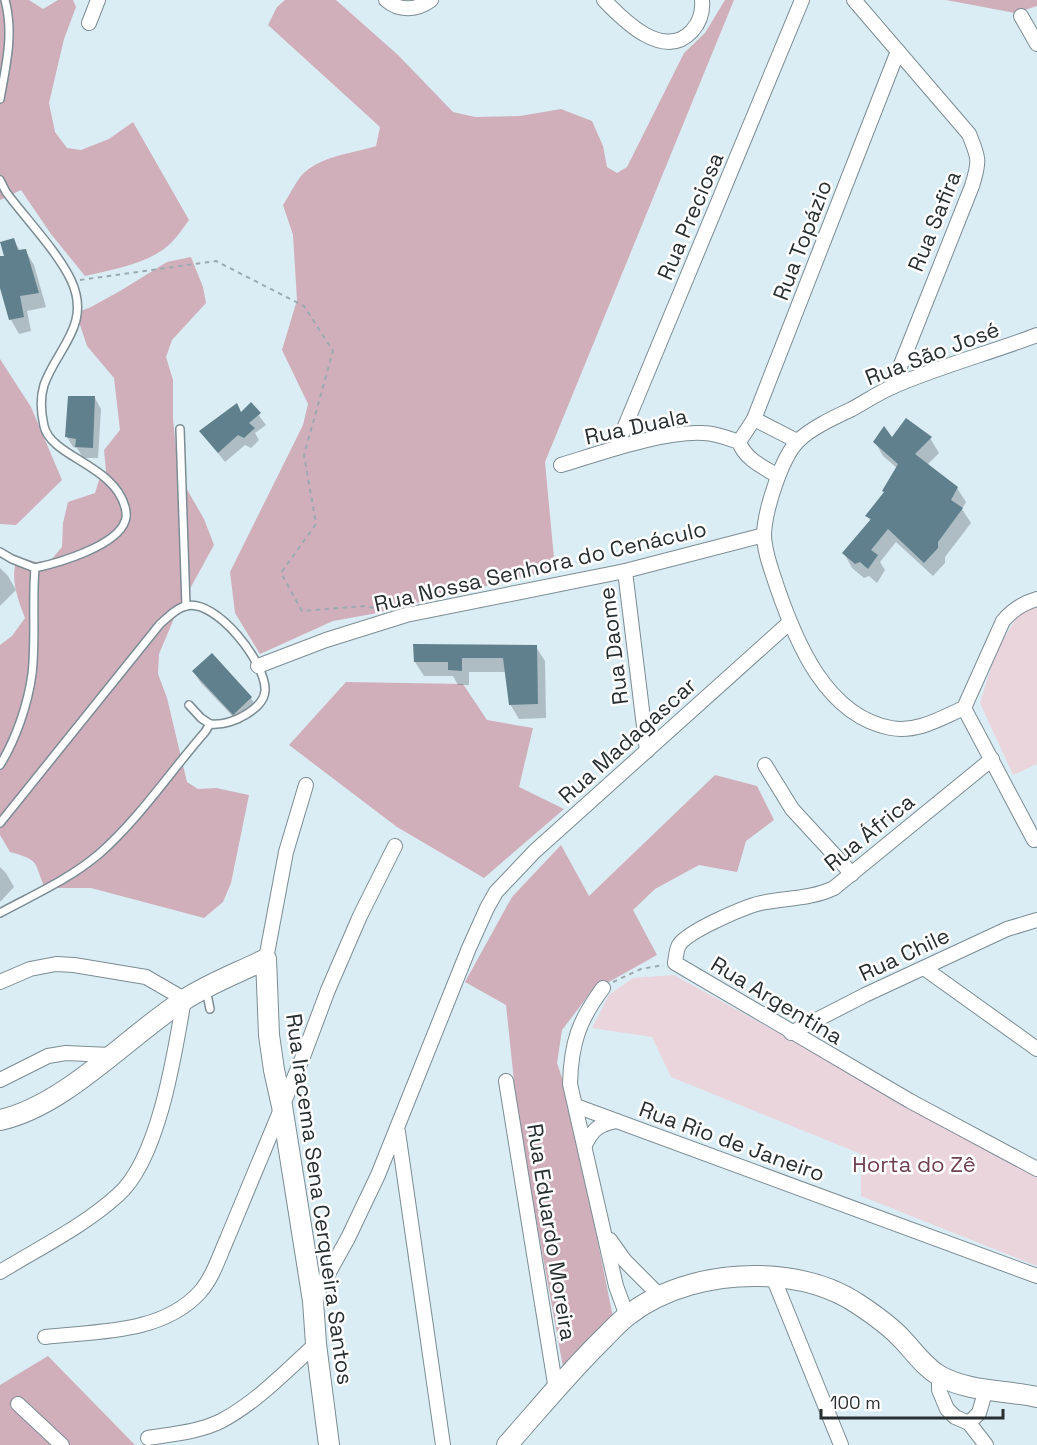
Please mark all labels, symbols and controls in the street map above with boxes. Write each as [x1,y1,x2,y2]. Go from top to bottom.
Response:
street label: Rua Preciosa [651,148,730,284]
street label: Rua Safira [901,166,967,275]
street label: Rua Topázio [766,176,838,304]
street label: Rua São José [861,315,1003,391]
street label: Rua Duala [582,401,690,451]
street label: Rua Nossa Senhora do Cenáculo [371,514,709,618]
street label: Rua Daome [592,586,634,706]
street label: Rua Madagascar [552,671,702,809]
street label: Rua África [818,787,920,877]
street label: Rua Chile [854,921,954,987]
street label: Rua Argentina [706,950,848,1051]
street label: Rua Iracema Sena Cerqueira Santos [280,1012,360,1386]
street label: Rua Rio de Janeiro [635,1094,829,1188]
street label: Rua Eduardo Moreira [521,1122,583,1343]
park label: Horta do Zê [852,1150,976,1178]
scale bar [821,1382,1002,1420]
text: 100 m [830,1391,881,1414]

